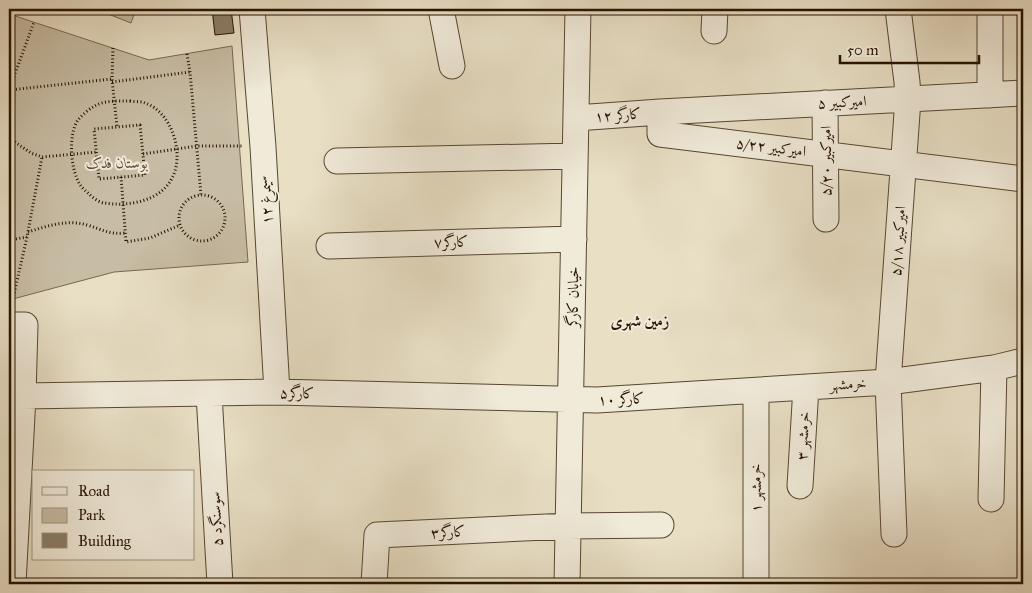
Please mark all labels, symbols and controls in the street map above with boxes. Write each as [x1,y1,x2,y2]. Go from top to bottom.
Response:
scale bar [840,32,978,64]
text: 50 m [847,41,879,59]
street label: امیرکبیر ۵ [817,92,867,112]
street label: کارگر ۱۲ [594,103,642,126]
street label: امیرکبیر ۵/۲۰ [817,126,835,196]
street label: امیرکبیر ۵/۲۲ [735,134,807,160]
park label: بوستان فدک [86,154,148,172]
street label: سیمرغ ۱۲ [256,175,280,225]
street label: امیرکبیر ۵/۱۸ [887,205,909,277]
street label: کارگر۷ [433,231,469,252]
street label: خیابان کارگر [562,266,583,330]
district label: زمین شهری [611,311,670,331]
street label: خرمشهر [827,374,867,395]
street label: کارگر۵ [280,383,314,402]
street label: کارگر ۱۰ [597,388,645,409]
street label: خرمشهر ۳ [793,411,814,461]
street label: خرمشهر ۱ [747,464,766,512]
legend [32,470,195,560]
text: Road [78,482,110,500]
street label: سوسنگرد ۵ [206,491,227,547]
text: Park [78,506,105,524]
street label: کارگر۳ [430,521,466,542]
text: Building [78,532,132,550]

